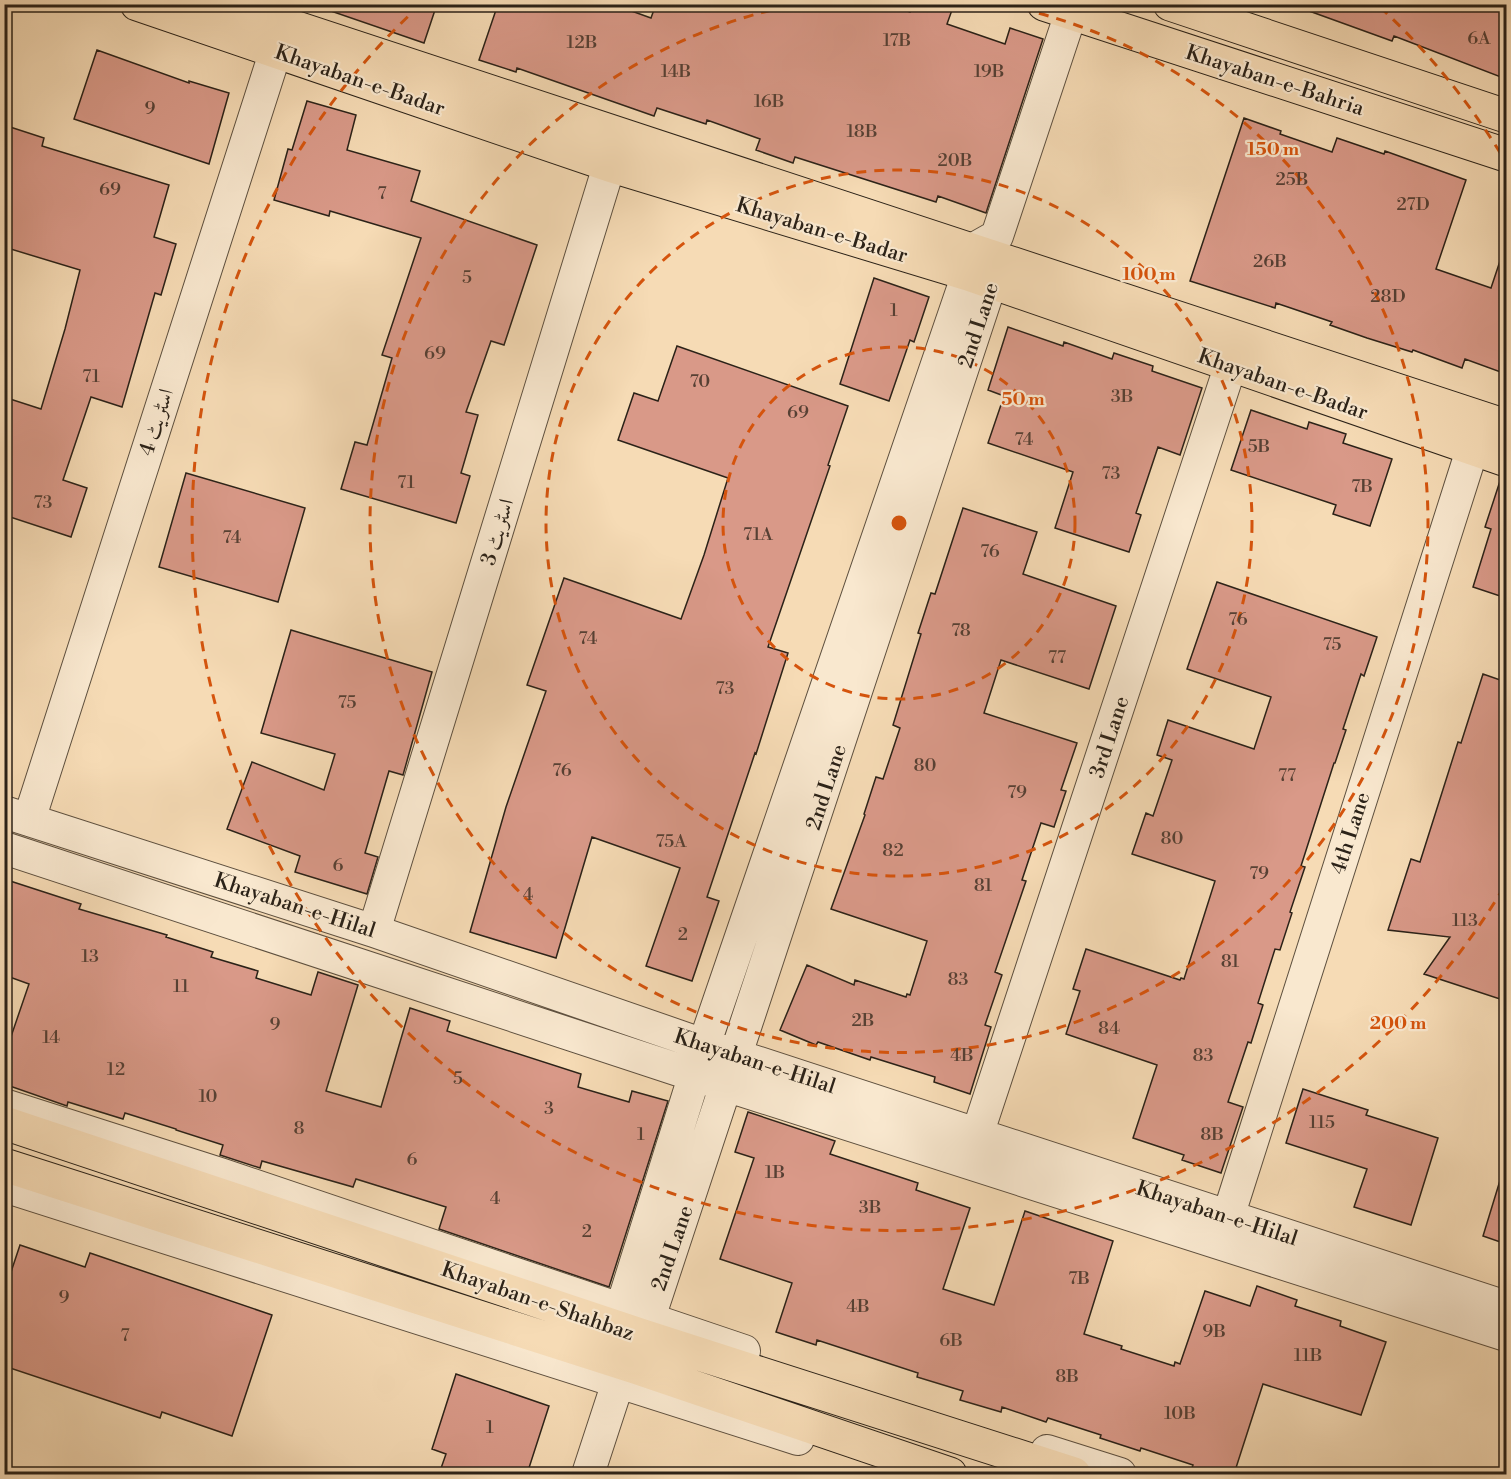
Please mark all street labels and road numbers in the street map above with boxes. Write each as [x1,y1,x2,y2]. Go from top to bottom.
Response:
street label: Khayaban-e-Badar [271,40,448,122]
street label: Khayaban-e-Bahria [1182,40,1368,122]
street label: Khayaban-e-Badar [733,192,911,269]
street label: 2nd Lane [953,279,1005,371]
street label: Khayaban-e-Badar [1194,344,1371,426]
street label: اسٹریٹ 4 [134,385,180,459]
street label: اسٹریٹ 3 [476,496,520,569]
street label: 3rd Lane [1085,693,1135,781]
street label: 2nd Lane [801,741,853,833]
street label: 4th Lane [1326,789,1376,878]
street label: Khayaban-e-Hilal [211,868,379,944]
street label: Khayaban-e-Hilal [671,1024,839,1100]
street label: Khayaban-e-Hilal [1133,1176,1301,1252]
street label: 2nd Lane [646,1202,700,1294]
street label: Khayaban-e-Shahbaz [438,1257,638,1347]

